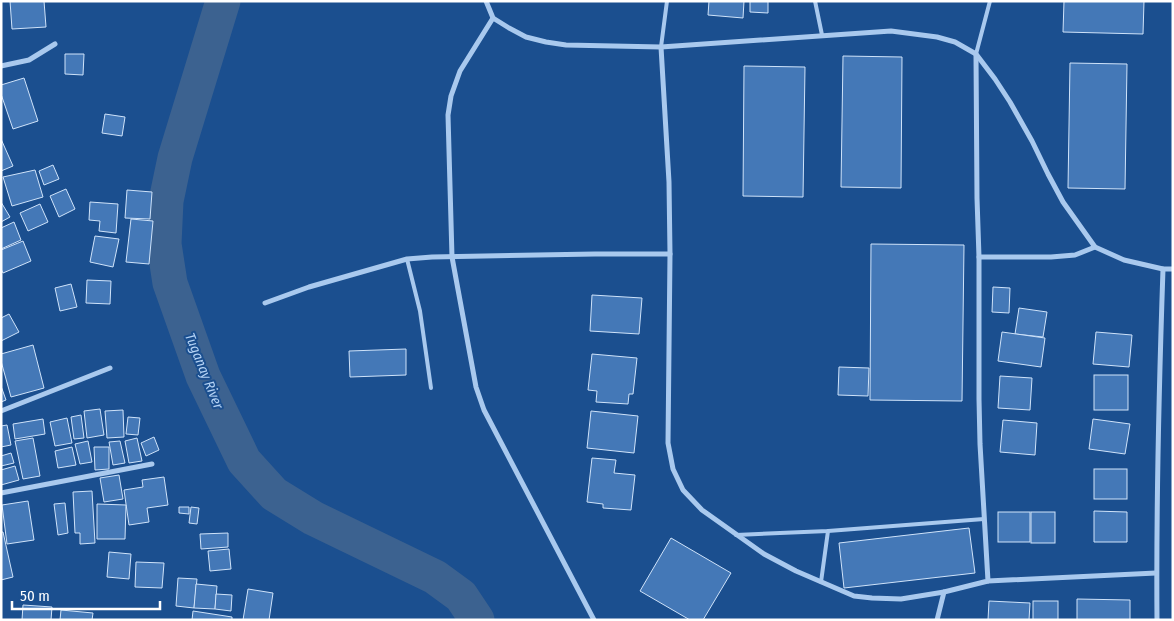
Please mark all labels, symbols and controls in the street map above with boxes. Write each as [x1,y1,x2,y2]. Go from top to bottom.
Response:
water label: Tuganay River [181,331,227,413]
scale bar [12,578,160,610]
text: 50 m [20,587,50,605]

